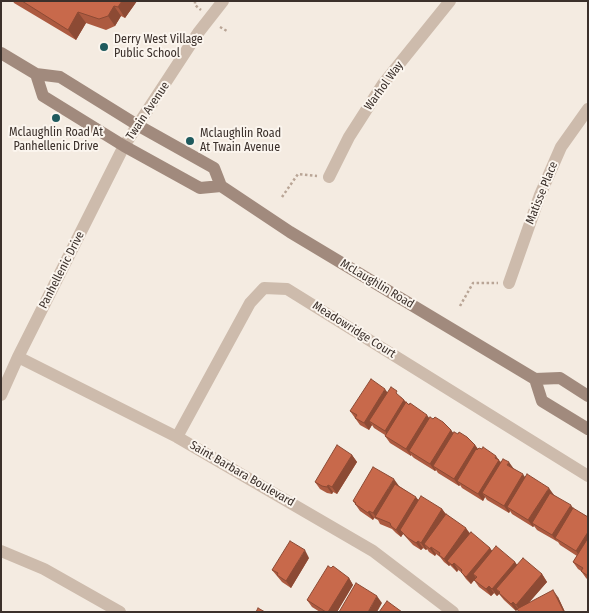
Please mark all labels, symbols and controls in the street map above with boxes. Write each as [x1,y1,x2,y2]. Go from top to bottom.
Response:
place label: Derry West Village Public School [114,33,203,61]
marker: Derry West Village Public School [98,41,110,53]
street label: Warhol Way [361,59,407,113]
street label: Twain Avenue [123,79,173,143]
marker: Mclaughlin Road At Panhellenic Drive [50,112,62,124]
place label: Mclaughlin Road At Panhellenic Drive [9,126,103,154]
place label: Mclaughlin Road At Twain Avenue [200,127,281,155]
marker: Mclaughlin Road At Twain Avenue [184,135,196,147]
street label: Matisse Place [523,160,561,226]
street label: Panhellenic Drive [36,229,88,311]
street label: McLaughlin Road [338,256,416,312]
street label: Meadowridge Court [310,299,398,361]
street label: Saint Barbara Boulevard [187,438,297,510]

